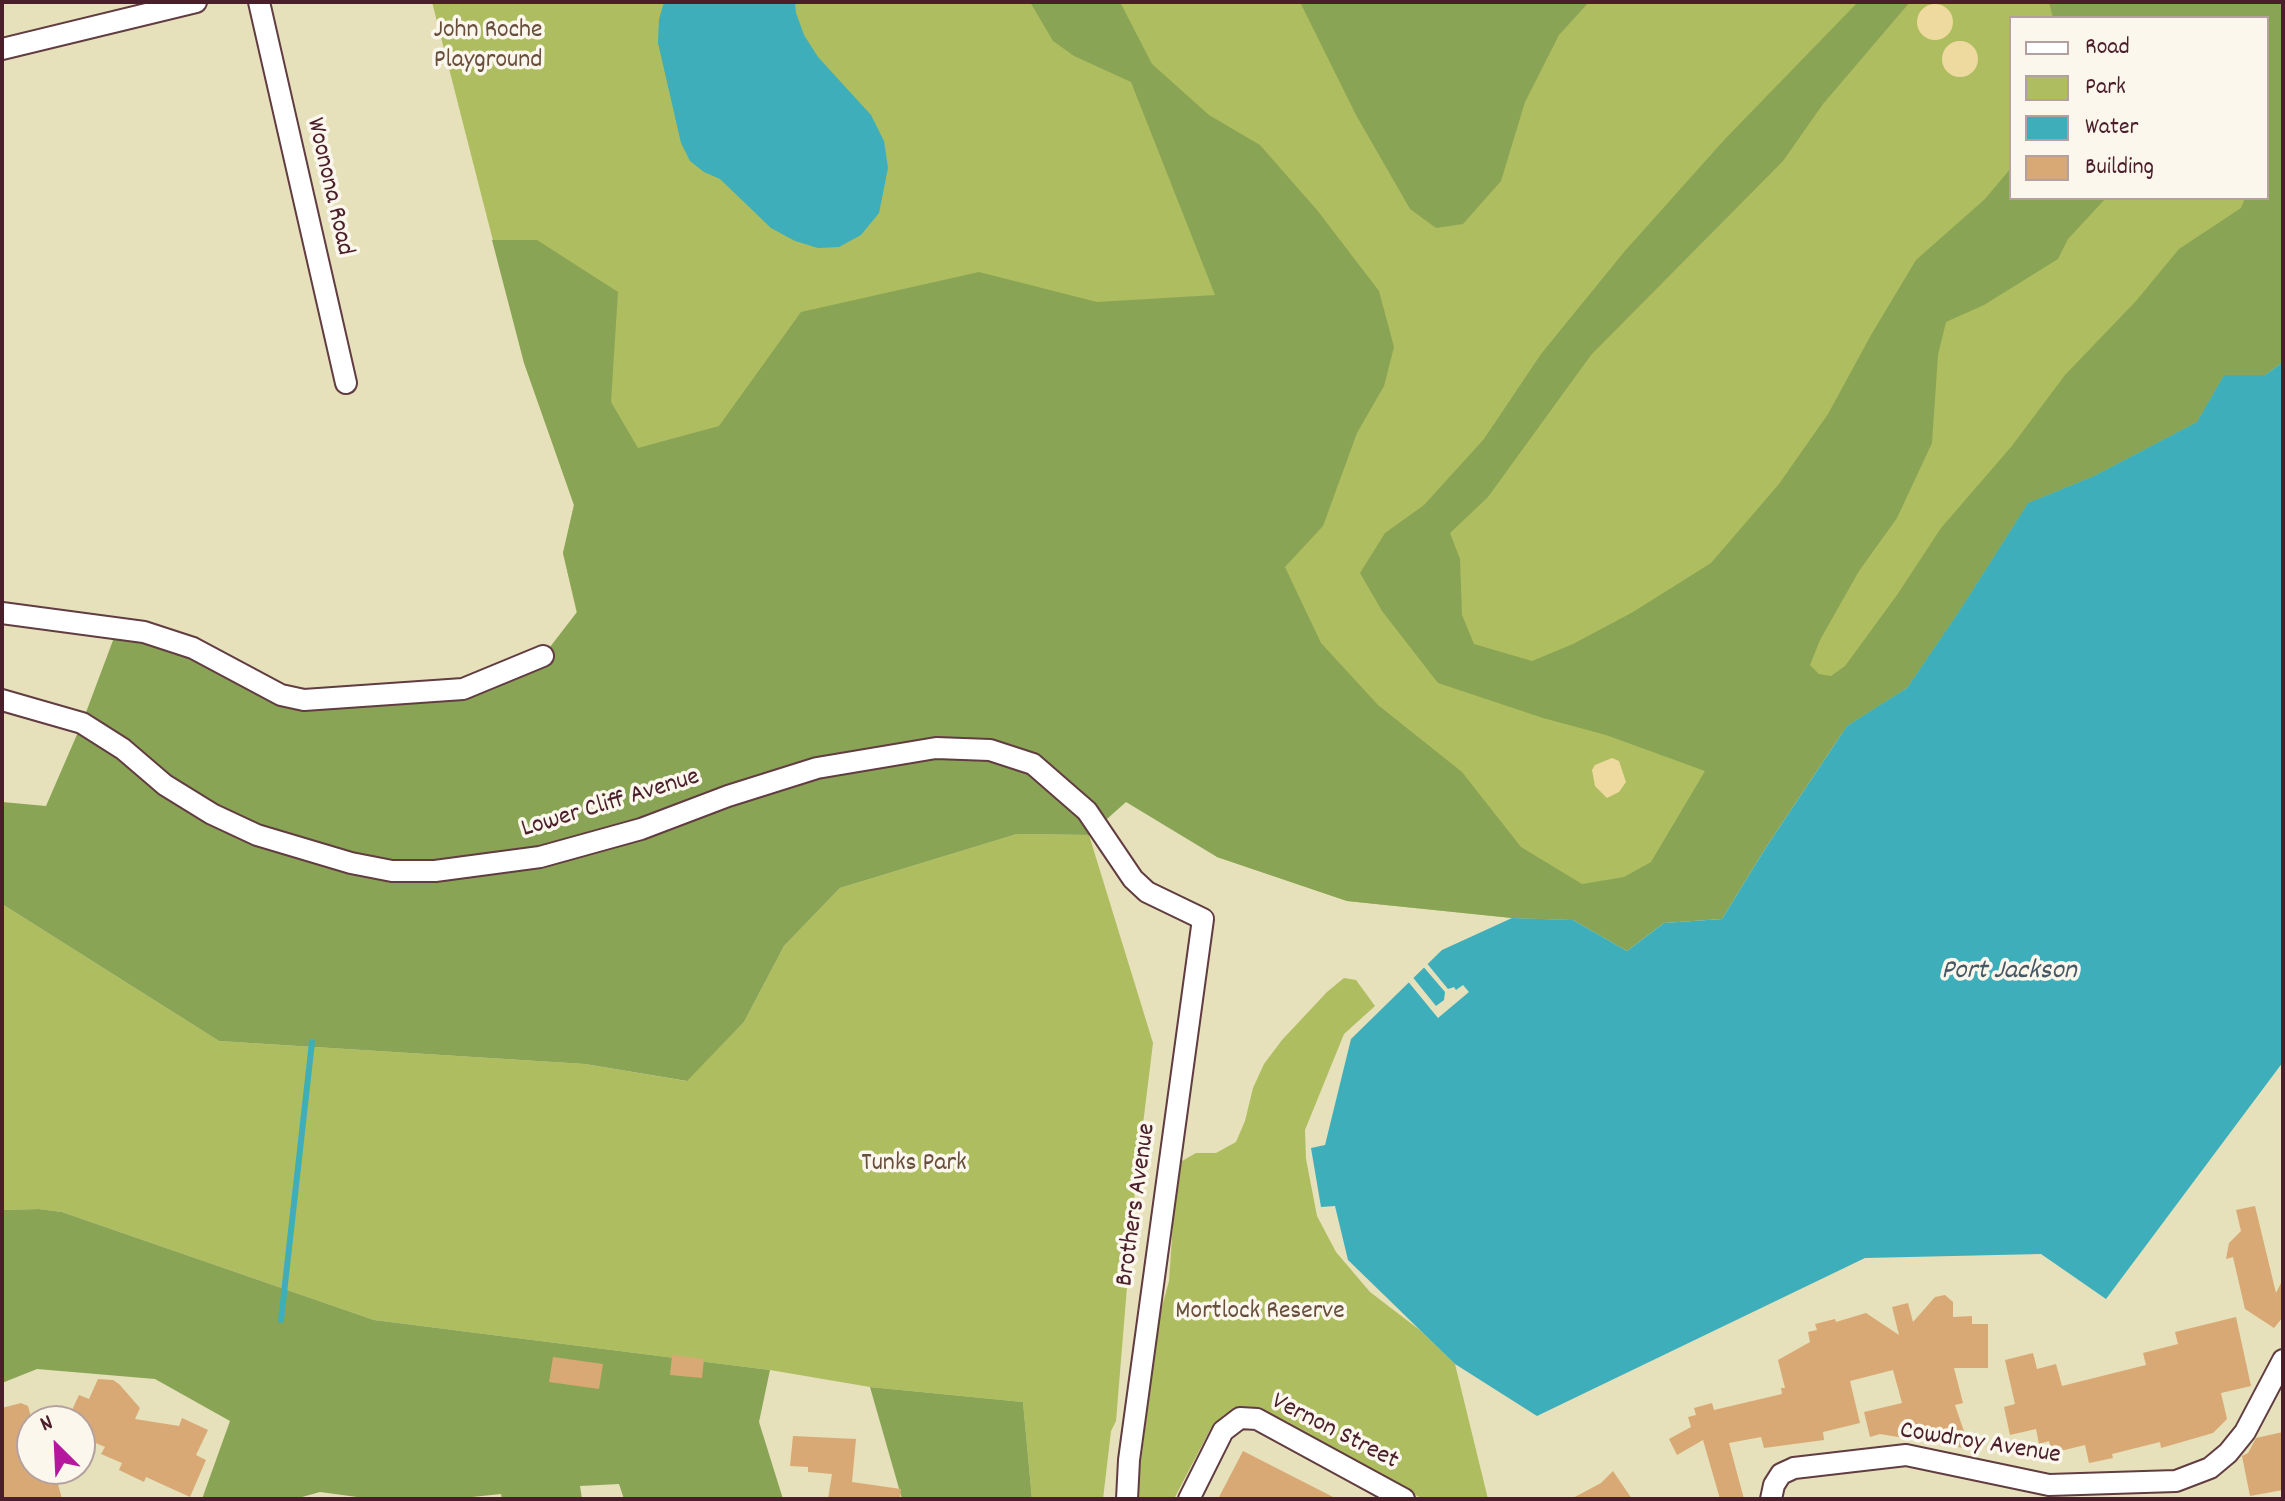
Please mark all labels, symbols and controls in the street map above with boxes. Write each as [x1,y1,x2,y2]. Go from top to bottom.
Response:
park label: John Roche Playground [434,16,542,78]
legend [2009,16,2269,200]
text: Road [2085,31,2130,65]
text: Park [2085,71,2126,105]
text: Water [2085,111,2138,145]
street label: Woonona Road [297,115,359,259]
text: Building [2085,151,2154,185]
street label: Lower Cliff Avenue [518,763,704,847]
water label: Port Jackson [1941,956,2077,990]
street label: Brothers Avenue [1111,1122,1165,1288]
park label: Tunks Park [861,1149,967,1181]
park label: Mortlock Reserve [1175,1297,1345,1329]
street label: Vernon Street [1265,1388,1403,1478]
north arrow [16,1405,96,1485]
text: N [36,1408,58,1441]
street label: Cowdroy Avenue [1897,1417,2063,1473]

